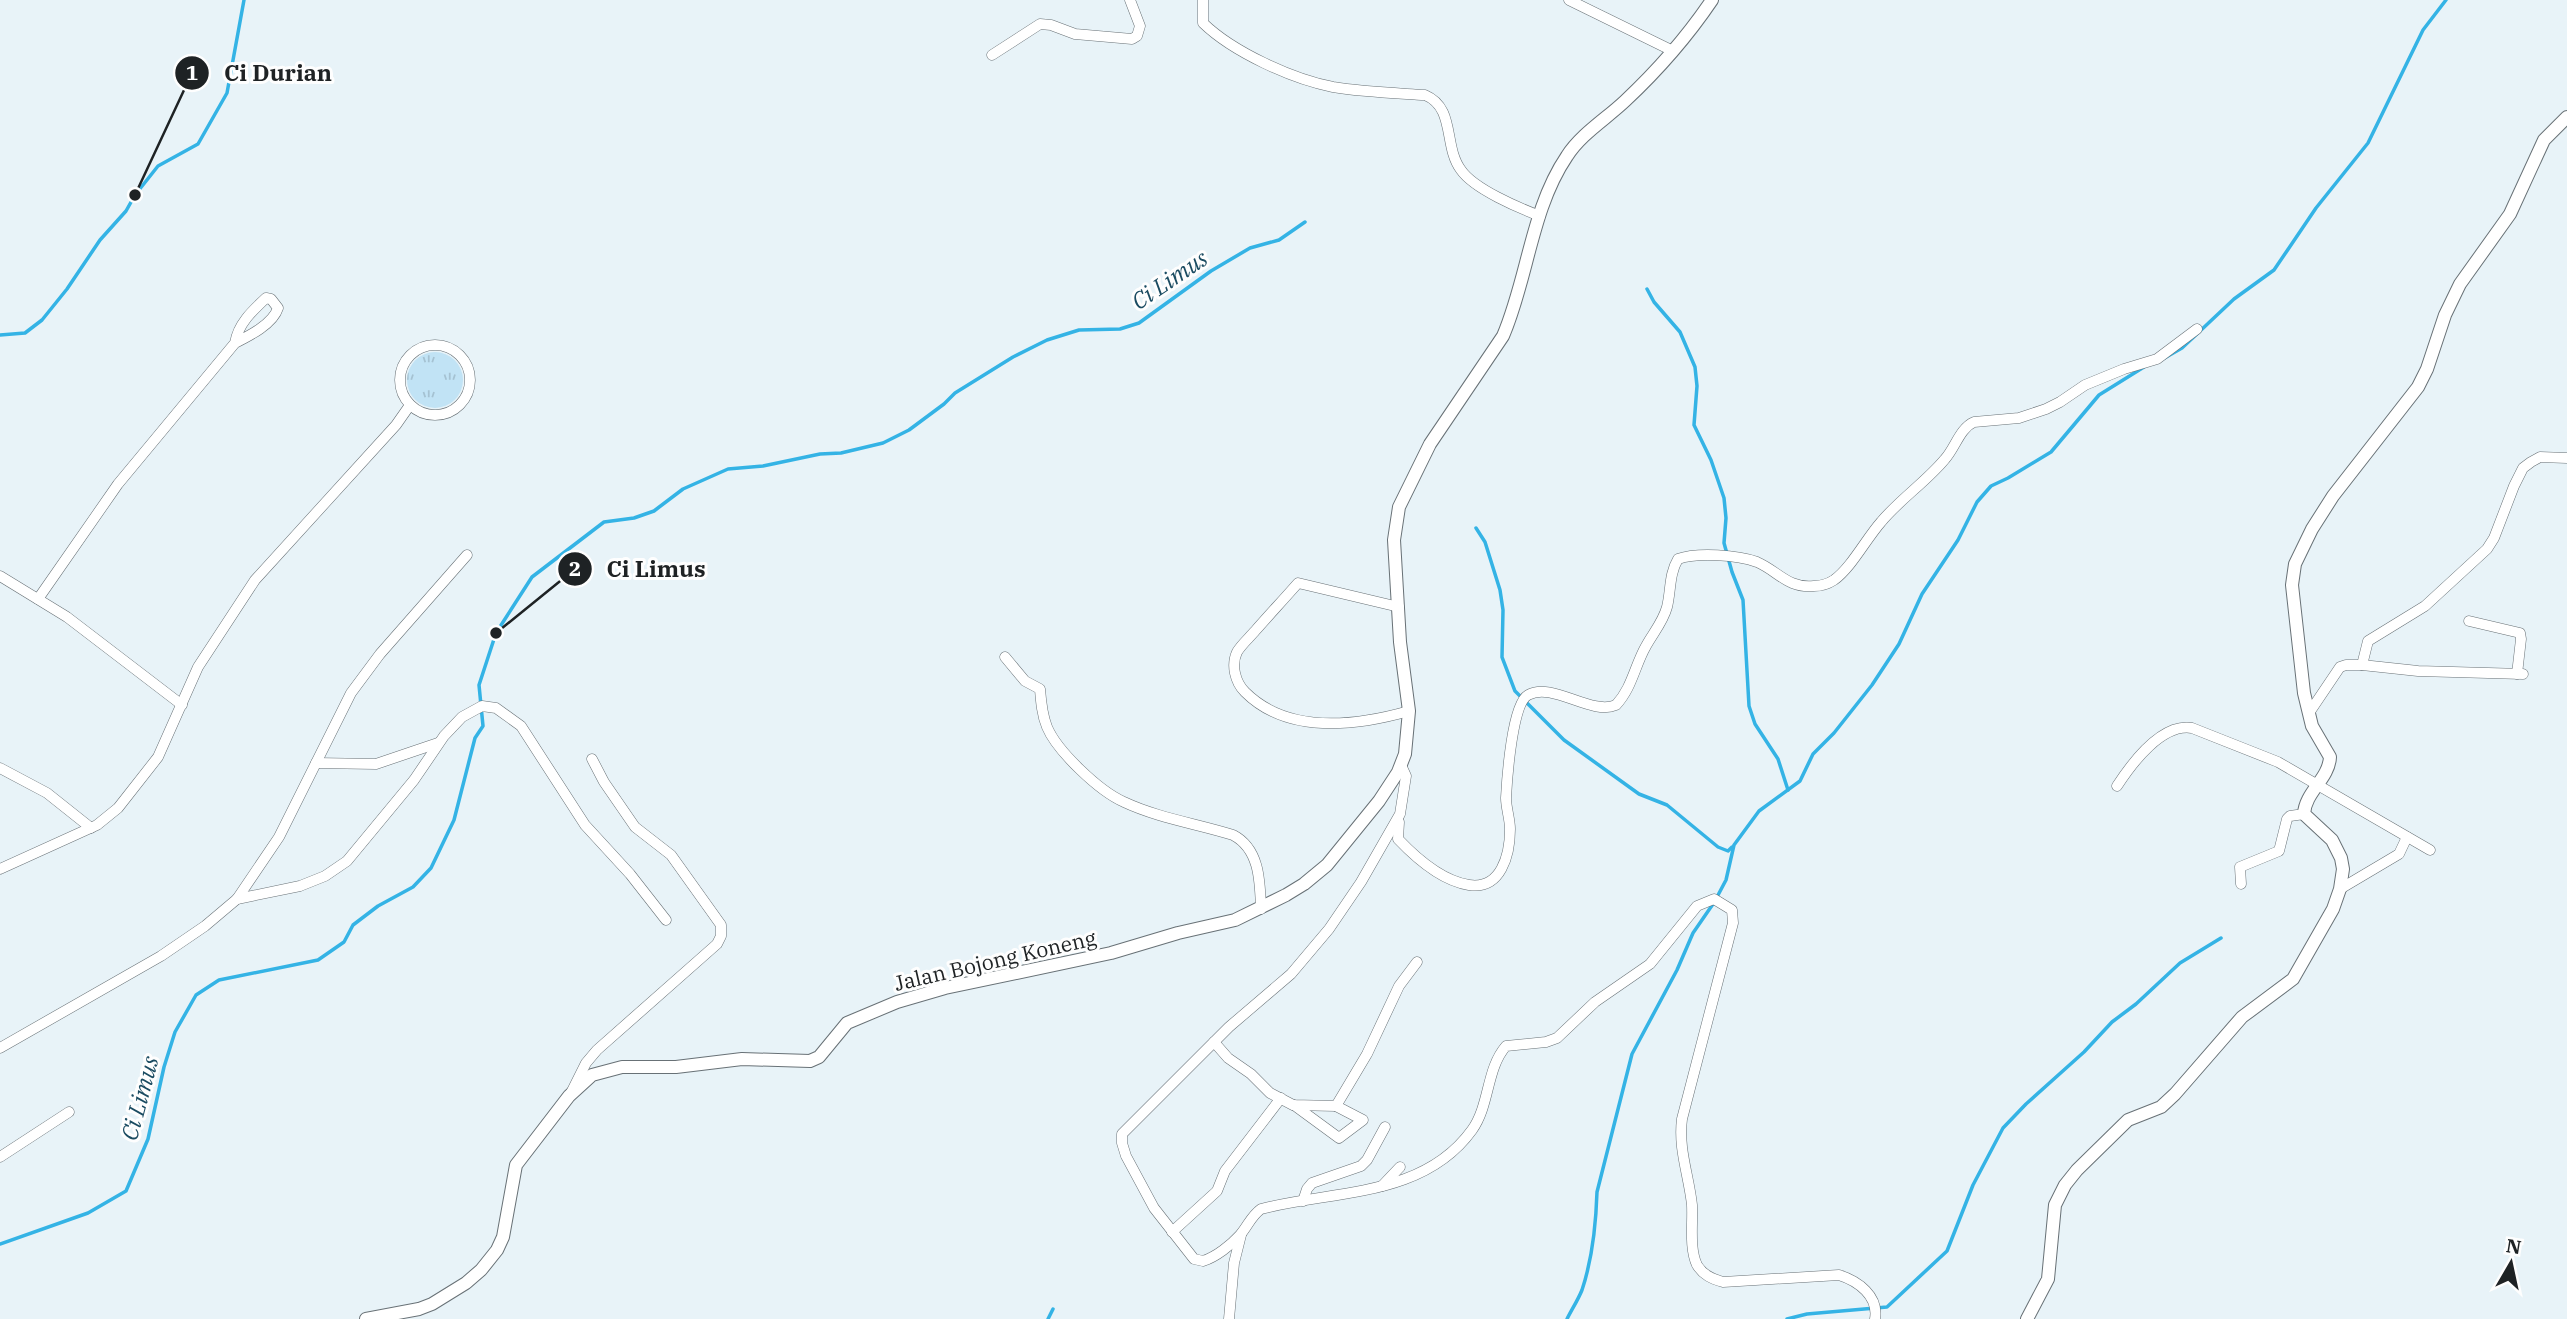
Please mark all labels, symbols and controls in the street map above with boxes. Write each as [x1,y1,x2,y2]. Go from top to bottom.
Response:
callout: Ci Durian [175,51,345,95]
text: Ci Durian [224,57,332,87]
text: 1 [186,58,198,86]
water label: Ci Limus [1125,242,1213,315]
callout: Ci Limus [558,547,720,591]
text: Ci Limus [606,553,706,583]
text: 2 [569,554,581,582]
street label: Jalan Bojong Koneng [891,923,1099,997]
water label: Ci Limus [113,1052,165,1143]
north arrow [2476,1228,2546,1298]
text: N [2504,1233,2523,1259]

